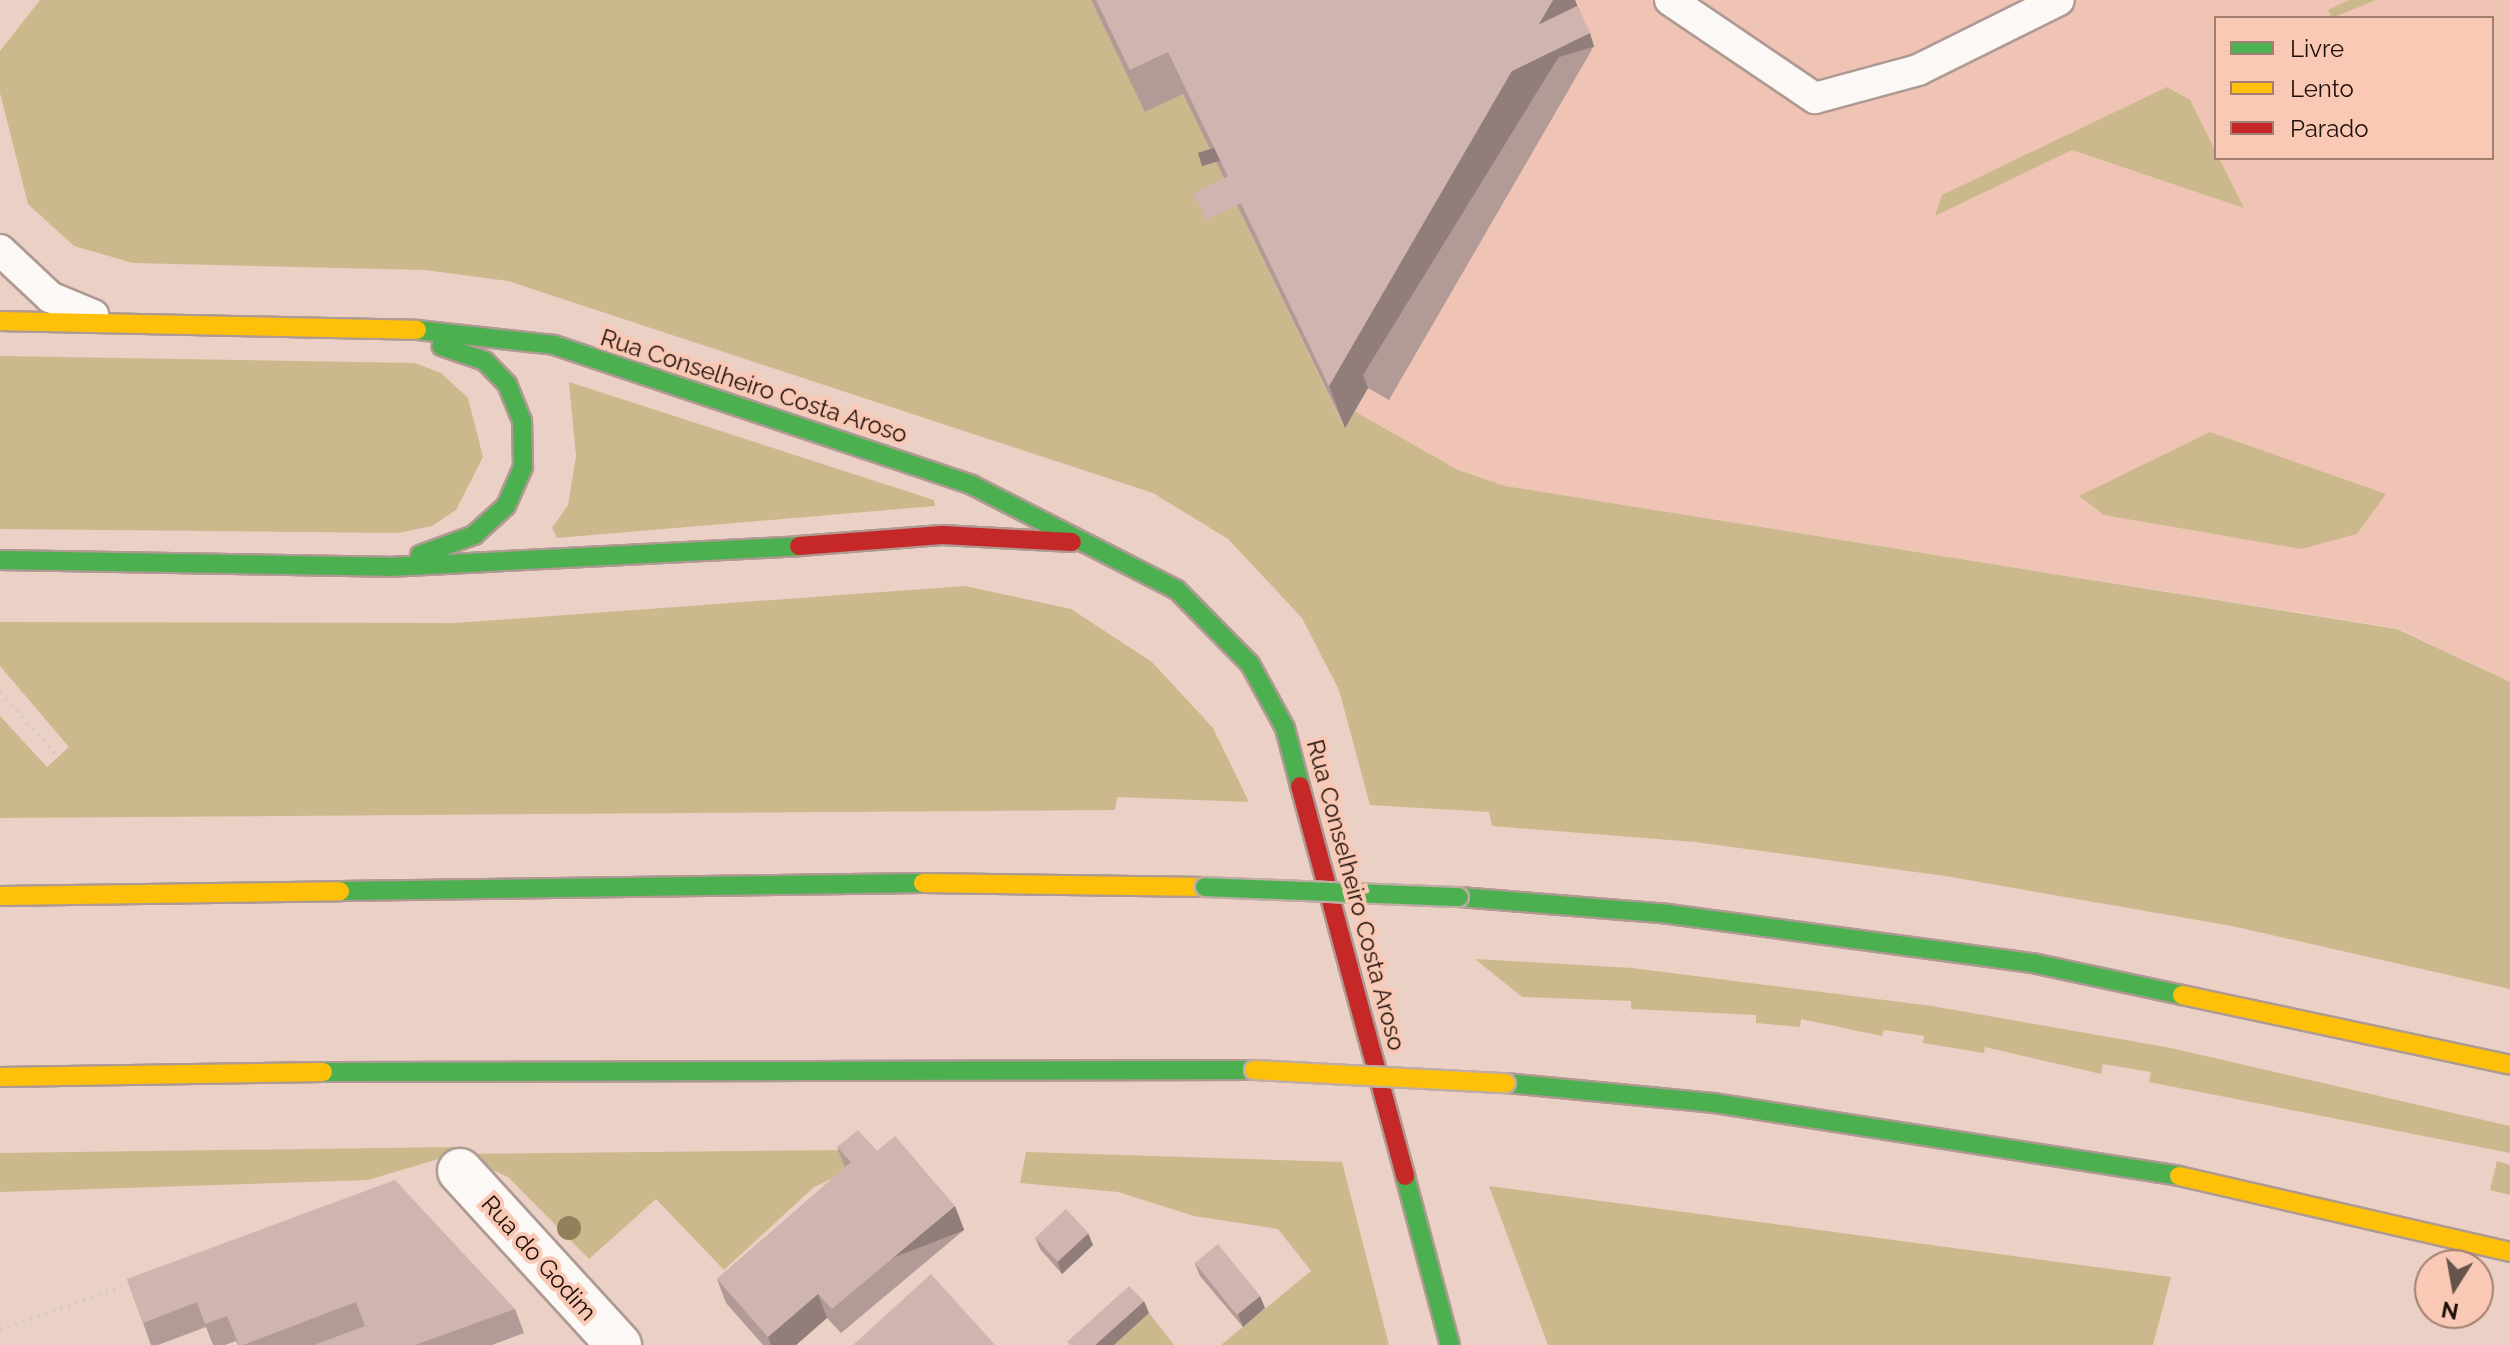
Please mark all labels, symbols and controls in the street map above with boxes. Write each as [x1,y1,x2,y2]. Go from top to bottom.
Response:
legend [2214,16,2494,160]
text: Livre [2290,34,2344,63]
text: Lento [2290,74,2354,103]
text: Parado [2290,114,2369,143]
street label: Rua Conselheiro Costa Aroso [597,323,911,449]
street label: Rua Conselheiro Costa Aroso [1300,736,1412,1054]
street label: Rua do Godim [475,1190,603,1326]
north arrow [2414,1249,2494,1329]
text: N [2439,1296,2461,1325]

